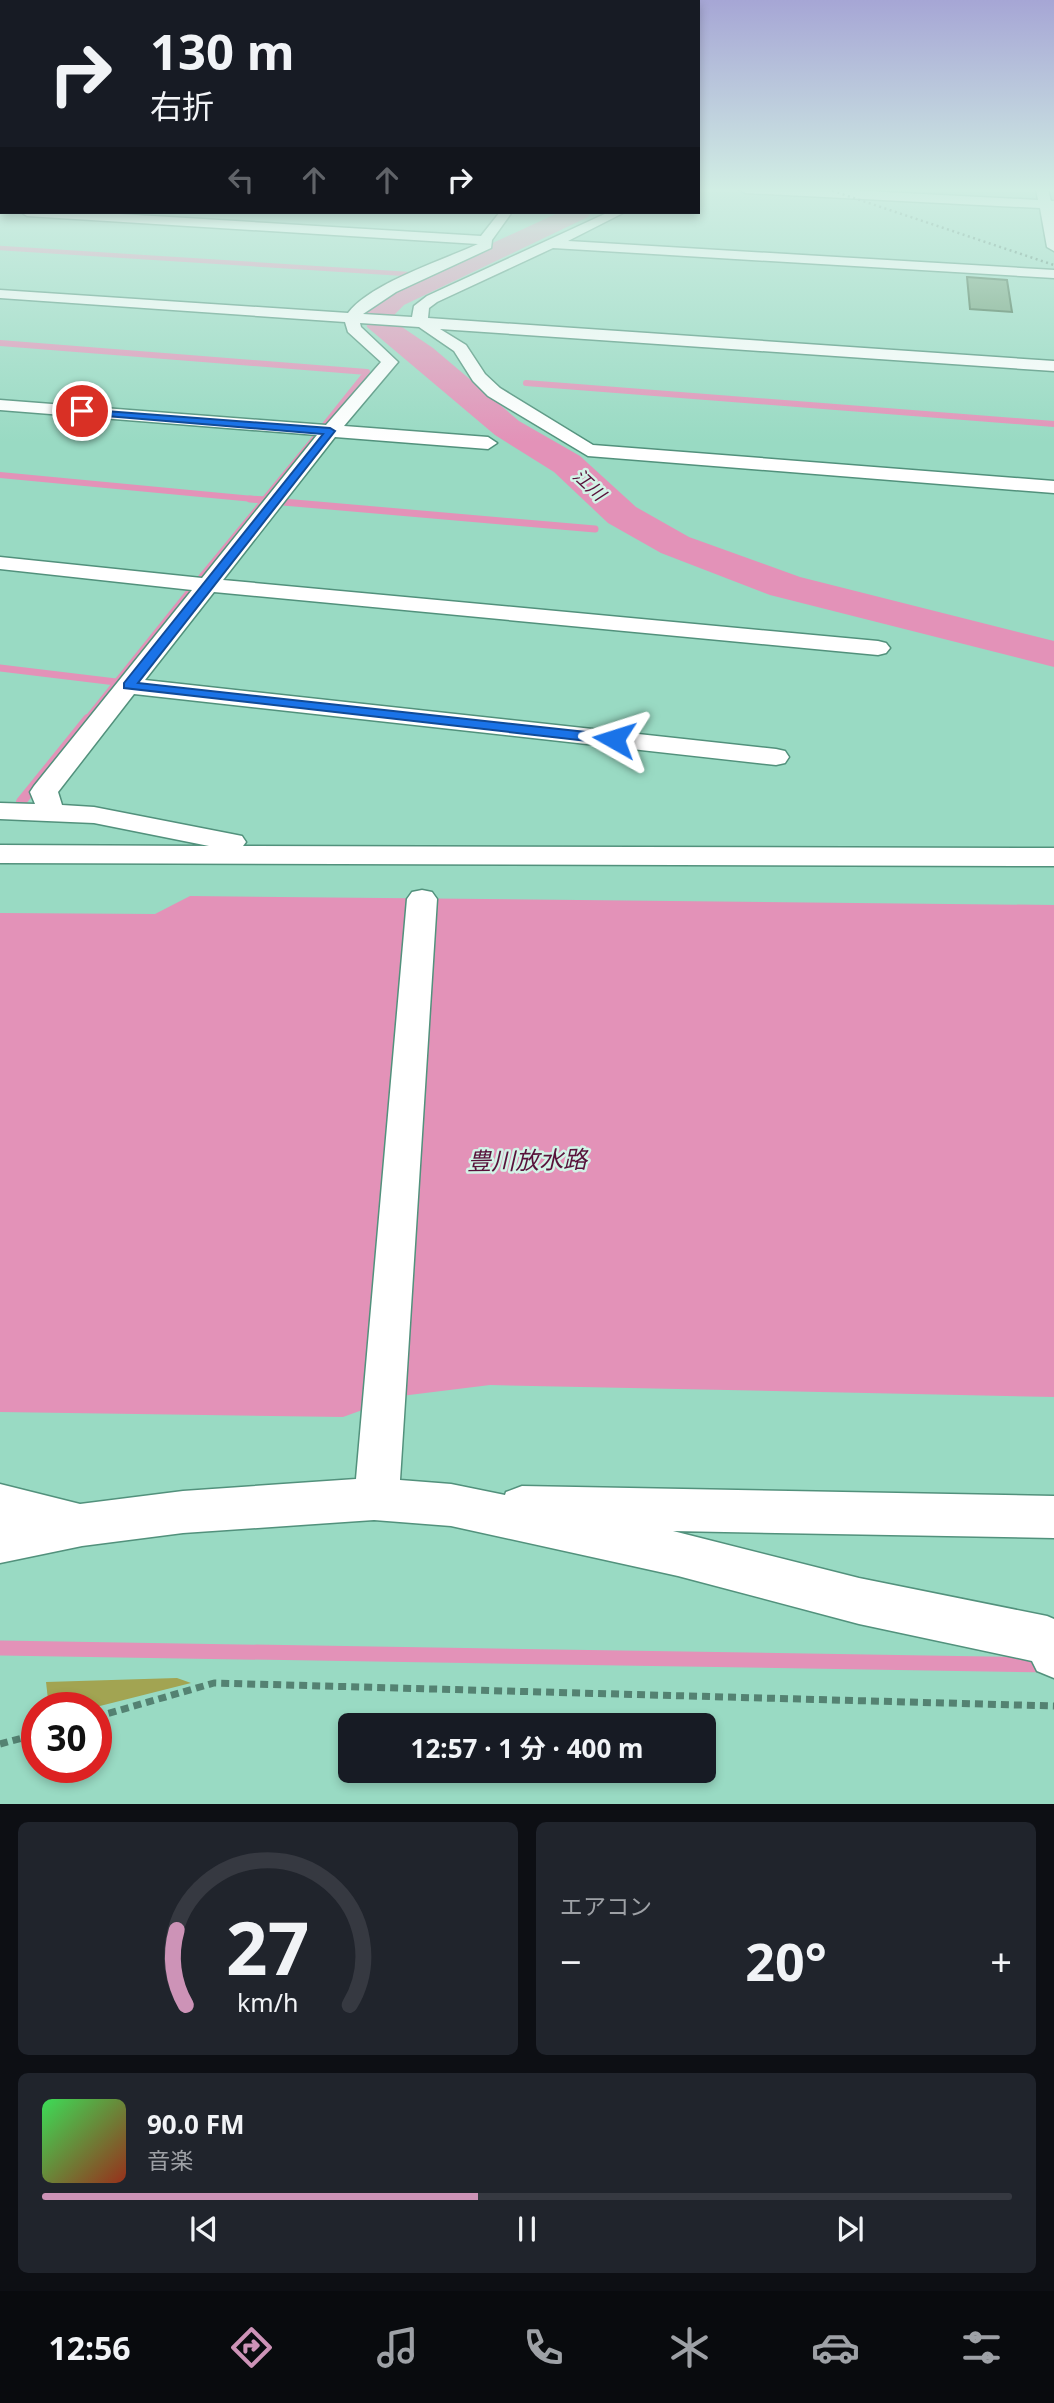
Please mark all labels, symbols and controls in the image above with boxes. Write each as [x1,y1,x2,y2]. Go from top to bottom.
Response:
text: 130 m [150,18,295,84]
icon: right [35,28,126,119]
text: 右折 [150,84,214,127]
icon: left [222,161,260,199]
icon: ahead [295,161,333,199]
icon: ahead [368,161,406,199]
icon: right [441,161,479,199]
pin [52,381,112,441]
icon: arrive [63,392,101,430]
water label: 江川 [568,463,612,507]
position arrow [577,702,651,776]
water label: 豊川放水路 [467,1142,589,1177]
speed limit sign: 30 [21,1692,112,1783]
text: 12:57 · 1 分 · 400 m [411,1730,643,1766]
text: エアコン [560,1890,652,1922]
text: 27 [226,1897,310,1996]
text: 20° [745,1925,827,1996]
text: − [560,1935,582,1987]
text: + [990,1935,1012,1987]
text: km/h [237,1984,299,2018]
text: 90.0 FM [147,2106,244,2142]
text: 音楽 [147,2144,193,2176]
icon: previous [185,2210,223,2248]
icon: pause [508,2210,546,2248]
icon: next [831,2210,869,2248]
icon: directions [227,2323,276,2372]
icon: music [373,2323,422,2372]
icon: phone [519,2323,568,2372]
icon: climate [665,2323,714,2372]
icon: car [811,2323,860,2372]
icon: filters [957,2323,1006,2372]
text: 12:56 [48,2326,131,2369]

